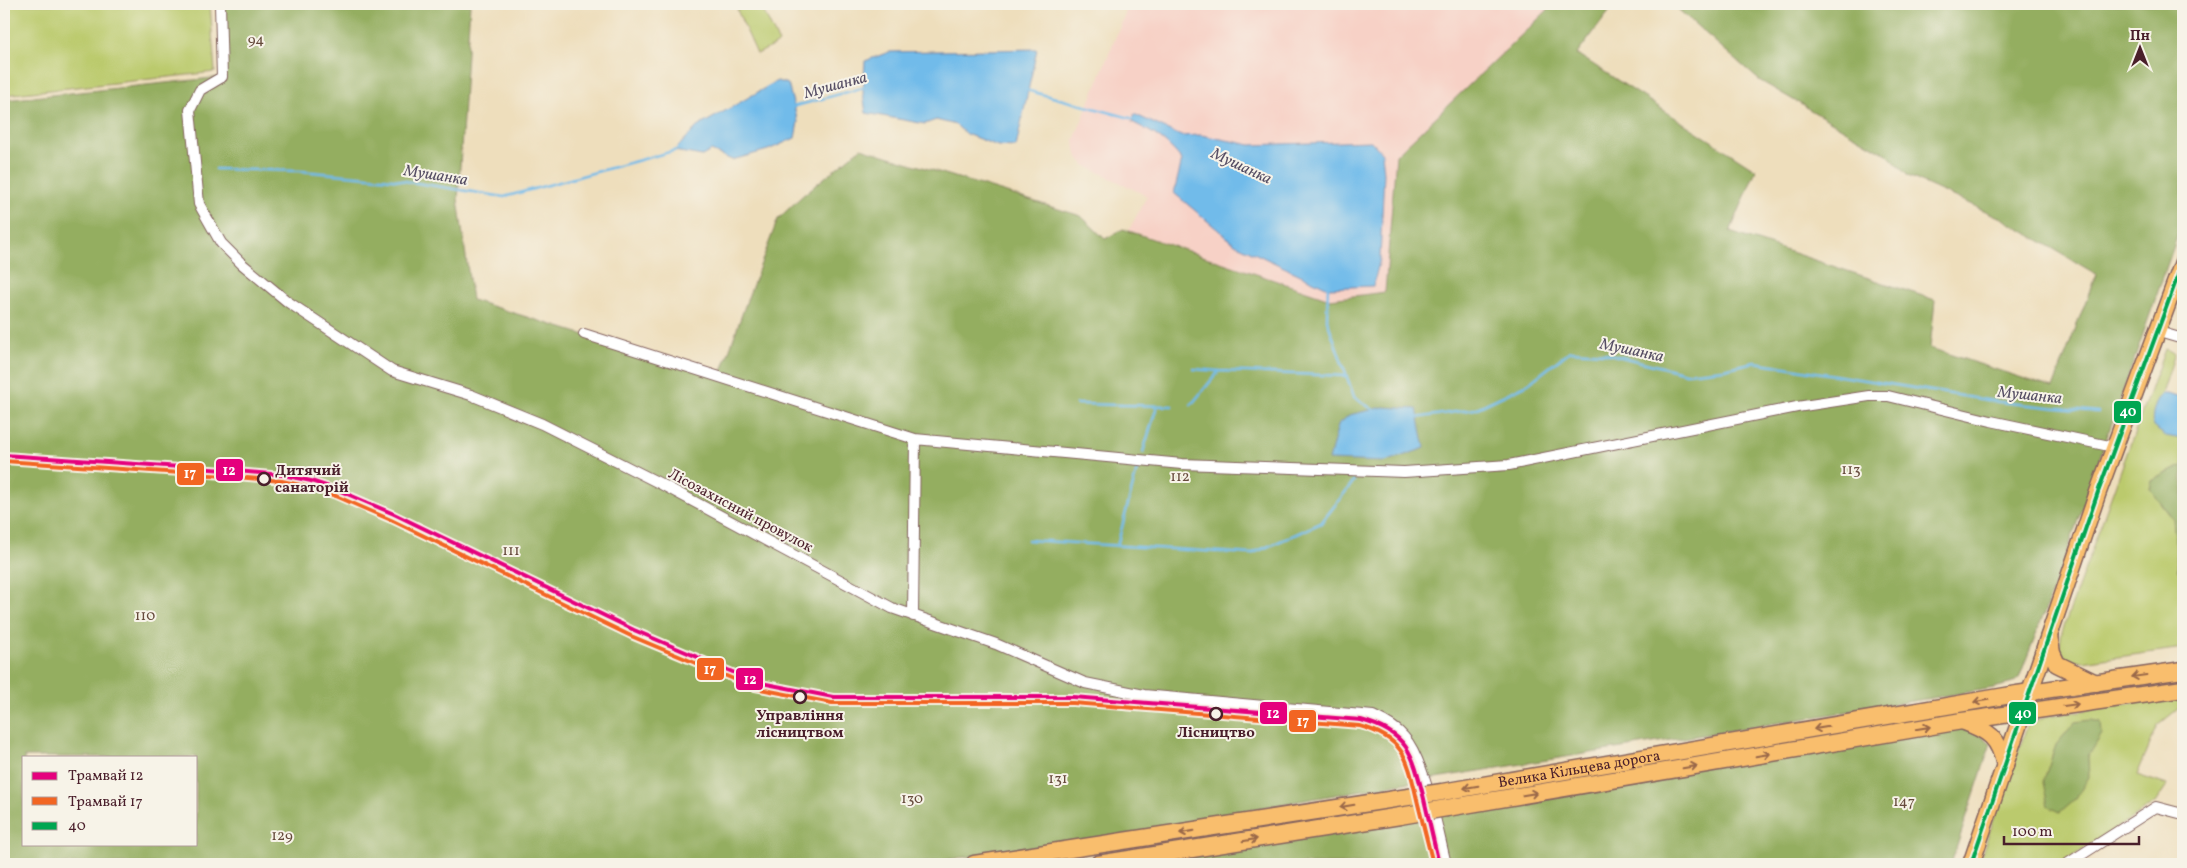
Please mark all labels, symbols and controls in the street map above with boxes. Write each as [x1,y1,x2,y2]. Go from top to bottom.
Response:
north arrow [2114,22,2164,72]
text: Пн [2130,27,2150,46]
park label: 94 [248,30,264,51]
water label: Мушанка [801,67,870,105]
water label: Мушанка [1206,143,1275,191]
water label: Мушанка [401,160,470,192]
water label: Мушанка [1597,333,1666,369]
water label: Мушанка [1996,382,2063,410]
line badge: 40 [2113,400,2142,424]
text: 40 [2120,403,2137,422]
line badge: 12 [215,458,244,482]
park label: 113 [1841,460,1861,481]
place label: Дитячий санаторій [275,461,349,499]
line badge: 17 [176,462,205,486]
text: 12 [223,462,235,481]
street label: Лісозахисний провулок [664,464,816,558]
text: 17 [184,465,196,484]
park label: 112 [1170,467,1190,488]
marker: Дитячий санаторій [257,472,271,486]
park label: 111 [502,541,520,562]
park label: 110 [135,606,155,627]
line badge: 17 [696,657,725,681]
text: 17 [704,661,716,680]
line badge: 12 [735,667,764,691]
text: 12 [744,671,756,690]
one-way arrow [2132,671,2148,681]
marker: Управління лісництвом [793,690,807,704]
one-way arrow [1974,696,1990,706]
one-way arrow [2063,700,2079,710]
line badge: 12 [1259,701,1288,725]
line badge: 40 [2008,701,2037,725]
text: 12 [1267,705,1279,724]
text: 40 [2015,705,2032,724]
place label: Управління лісництвом [756,706,844,744]
marker: Лісництво [1209,707,1223,721]
line badge: 17 [1288,709,1317,733]
text: 17 [1297,713,1309,732]
one-way arrow [1915,722,1931,732]
place label: Лісництво [1177,723,1255,744]
one-way arrow [1814,723,1830,733]
street label: Велика Кільцева дорога [1497,746,1662,794]
one-way arrow [1755,749,1771,759]
legend [22,756,198,846]
one-way arrow [1681,762,1697,772]
text: Трамвай 12 [68,766,144,787]
park label: 131 [1048,769,1068,790]
one-way arrow [1464,782,1480,792]
park label: 130 [901,789,923,810]
one-way arrow [1521,789,1537,799]
text: Трамвай 17 [68,792,143,813]
park label: 147 [1893,792,1915,813]
one-way arrow [1339,802,1355,812]
scale bar [2004,813,2140,845]
text: 40 [68,816,86,837]
text: 100 m [2012,822,2052,843]
park label: 129 [271,826,293,847]
one-way arrow [1179,827,1195,837]
one-way arrow [1242,834,1258,844]

